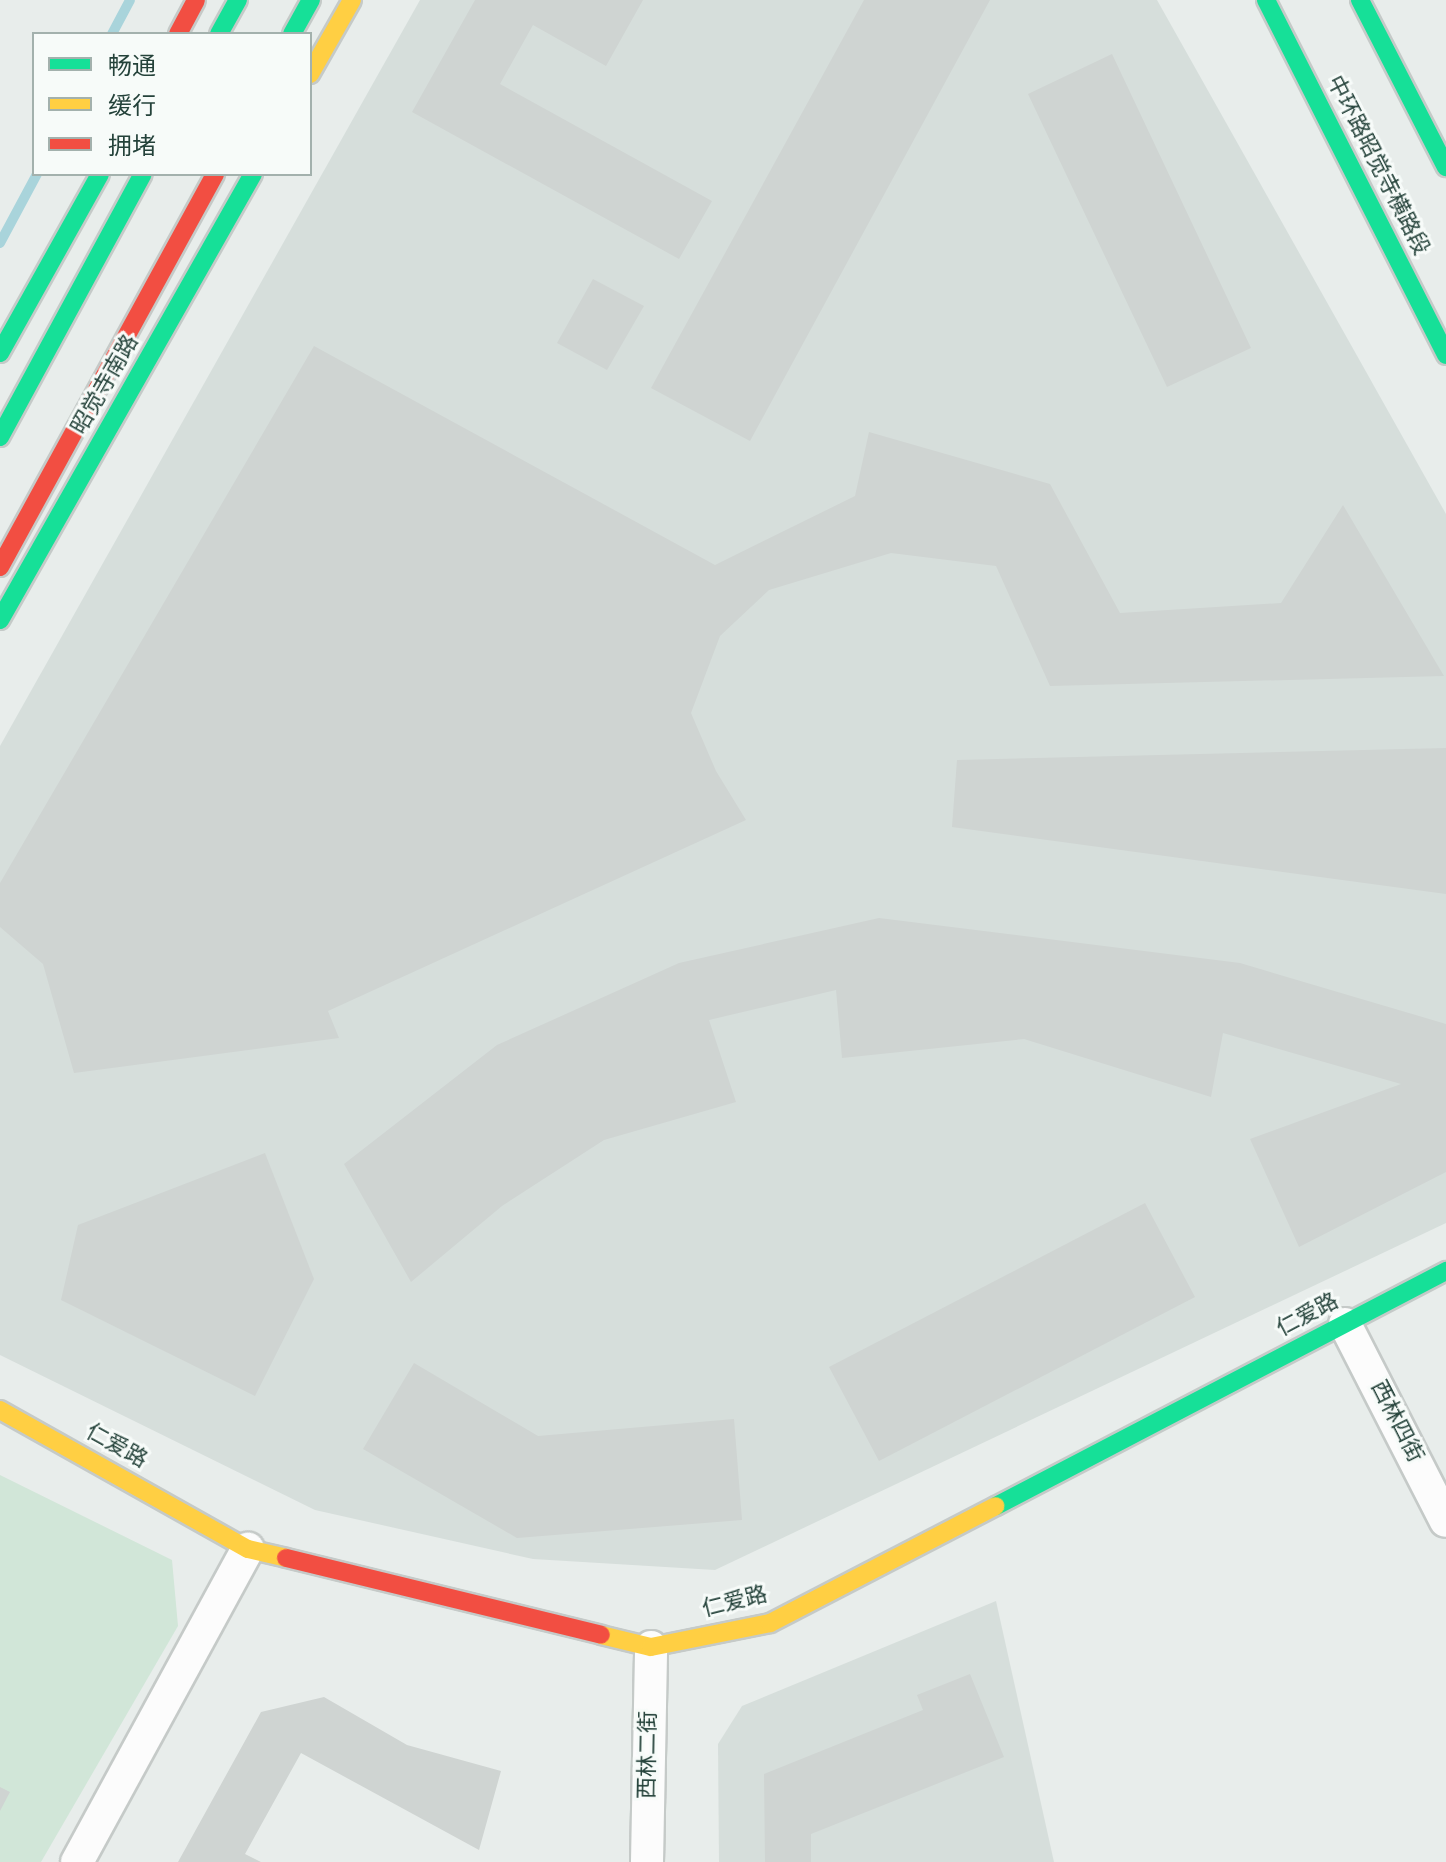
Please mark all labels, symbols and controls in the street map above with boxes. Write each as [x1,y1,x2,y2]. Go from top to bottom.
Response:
legend [32,32,312,176]
text: 畅通 [108,53,156,83]
street label: 中环路昭觉寺横路段 [1320,72,1434,260]
text: 缓行 [108,93,156,123]
text: 拥堵 [108,133,156,163]
street label: 昭觉寺南路 [67,331,145,439]
street label: 仁爱路 [1273,1289,1343,1343]
street label: 西林四街 [1364,1377,1428,1467]
street label: 仁爱路 [81,1419,151,1475]
street label: 仁爱路 [700,1582,770,1624]
street label: 西林二街 [635,1711,663,1799]

